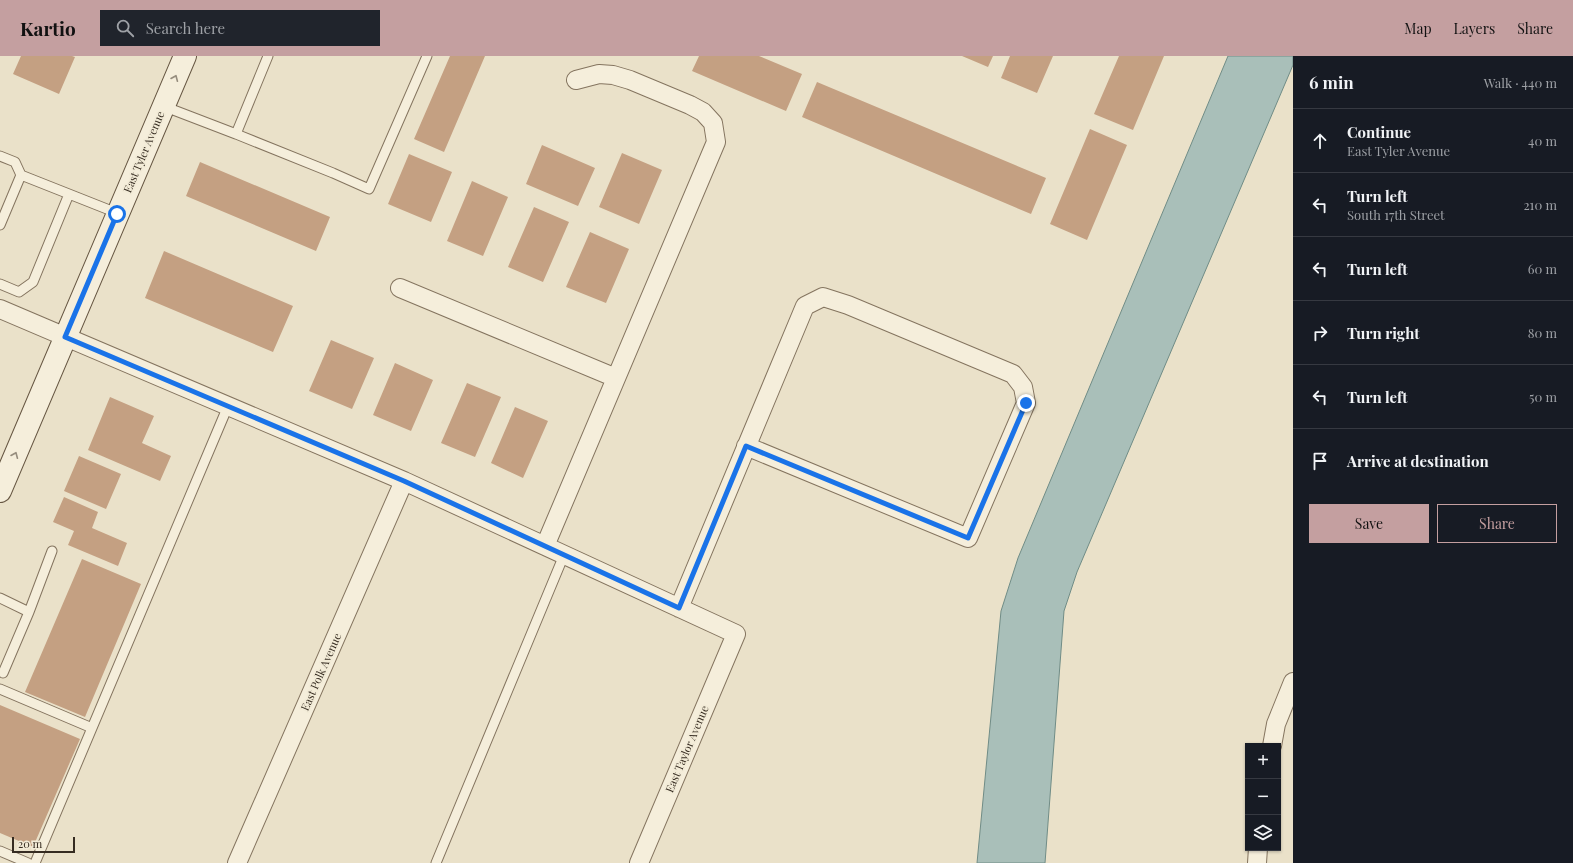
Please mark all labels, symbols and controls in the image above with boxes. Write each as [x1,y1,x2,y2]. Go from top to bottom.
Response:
search box [100,10,380,46]
text: Kartio [20,15,76,41]
icon: search [114,17,136,39]
text: Search here [146,18,225,38]
text: Map [1404,19,1432,38]
text: Layers [1454,19,1495,38]
text: Share [1517,19,1553,38]
text: 6 min [1309,71,1354,93]
one-way arrow [171,74,179,81]
text: Walk · 440 m [1484,74,1557,91]
street label: East Tyler Avenue [120,108,168,195]
text: Continue [1347,122,1411,142]
icon: ahead [1309,130,1331,152]
text: 40 m [1528,132,1557,149]
text: East Tyler Avenue [1347,142,1450,159]
text: Turn left [1347,186,1408,206]
icon: left [1309,194,1331,216]
text: 210 m [1523,196,1557,213]
route start [108,205,126,223]
text: South 17th Street [1347,206,1445,223]
icon: left [1309,258,1331,280]
text: Turn left [1347,259,1408,279]
text: 60 m [1528,260,1557,277]
icon: right [1309,322,1331,344]
text: Turn right [1347,323,1420,343]
text: 80 m [1528,324,1557,341]
icon: left [1309,386,1331,408]
text: Turn left [1347,387,1408,407]
text: 50 m [1529,388,1557,405]
route end [1017,394,1035,412]
icon: arrive [1309,450,1331,472]
text: Arrive at destination [1347,451,1489,471]
one-way arrow [10,452,18,460]
button: Save [1309,504,1429,543]
button: Share [1437,504,1557,543]
street label: East Polk Avenue [297,630,345,713]
street label: East Taylor Avenue [661,703,712,795]
map controls [1245,743,1281,851]
button: + [1245,743,1281,779]
button: − [1245,779,1281,815]
button: layers [1245,815,1281,851]
scale bar [12,835,75,854]
text: 20 m [18,836,42,851]

